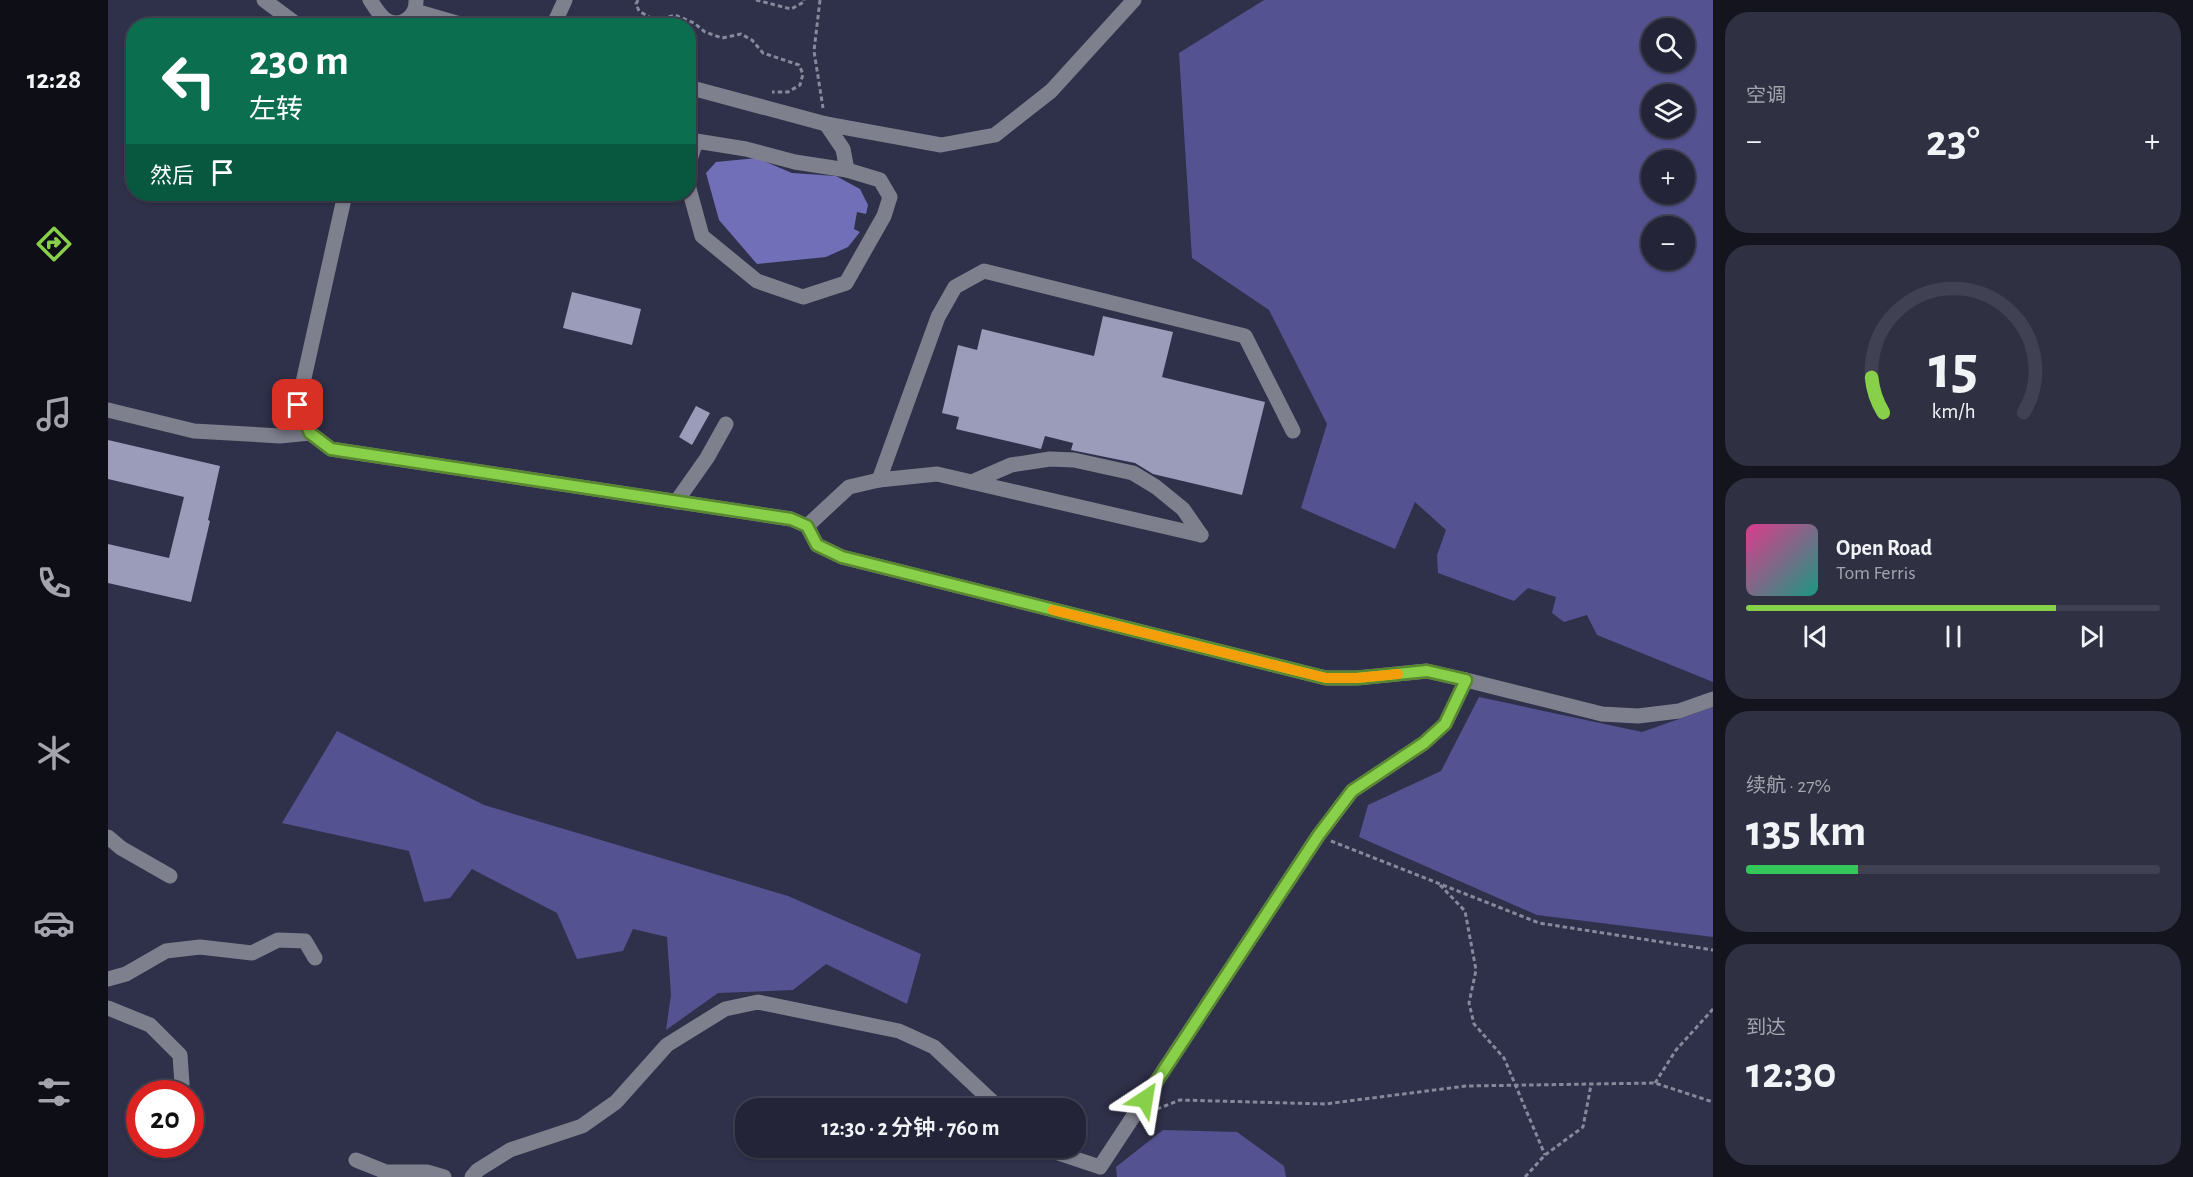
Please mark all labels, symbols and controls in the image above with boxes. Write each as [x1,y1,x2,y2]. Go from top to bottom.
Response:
map controls [1641,18,1695,270]
button: search [1641,18,1695,72]
text: 230 m [249,40,349,82]
icon: left [150,42,228,120]
text: 12:28 [27,66,81,93]
button: layers [1641,84,1695,138]
text: 空调 [1746,86,1786,106]
text: 左转 [249,96,303,123]
text: 23° [1926,119,1980,164]
text: − [1746,125,1762,158]
text: + [2144,125,2160,158]
button: + [1641,150,1695,204]
icon: arrive [206,156,239,189]
text: 然后 [150,165,194,187]
button: − [1641,216,1695,270]
icon: directions [33,223,75,265]
text: 15 [1928,337,1978,399]
pin [272,379,323,430]
icon: arrive [281,388,314,421]
icon: music [33,393,75,435]
text: km/h [1931,401,1975,422]
text: Open Road [1836,537,1932,559]
icon: phone [33,562,75,604]
text: Tom Ferris [1836,563,1916,583]
icon: previous [1799,620,1832,653]
icon: pause [1937,620,1970,653]
icon: next [2075,620,2108,653]
icon: climate [33,732,75,774]
text: 续航 · 27% [1746,776,1831,796]
text: 135 km [1746,809,1866,854]
icon: car [33,902,75,944]
text: 到达 [1746,1018,1786,1038]
text: 12:30 [1746,1051,1837,1096]
position arrow [1113,1067,1177,1131]
icon: filters [33,1071,75,1113]
speed limit sign: 20 [126,1080,204,1158]
text: 12:30 · 2 分钟 · 760 m [822,1117,999,1139]

